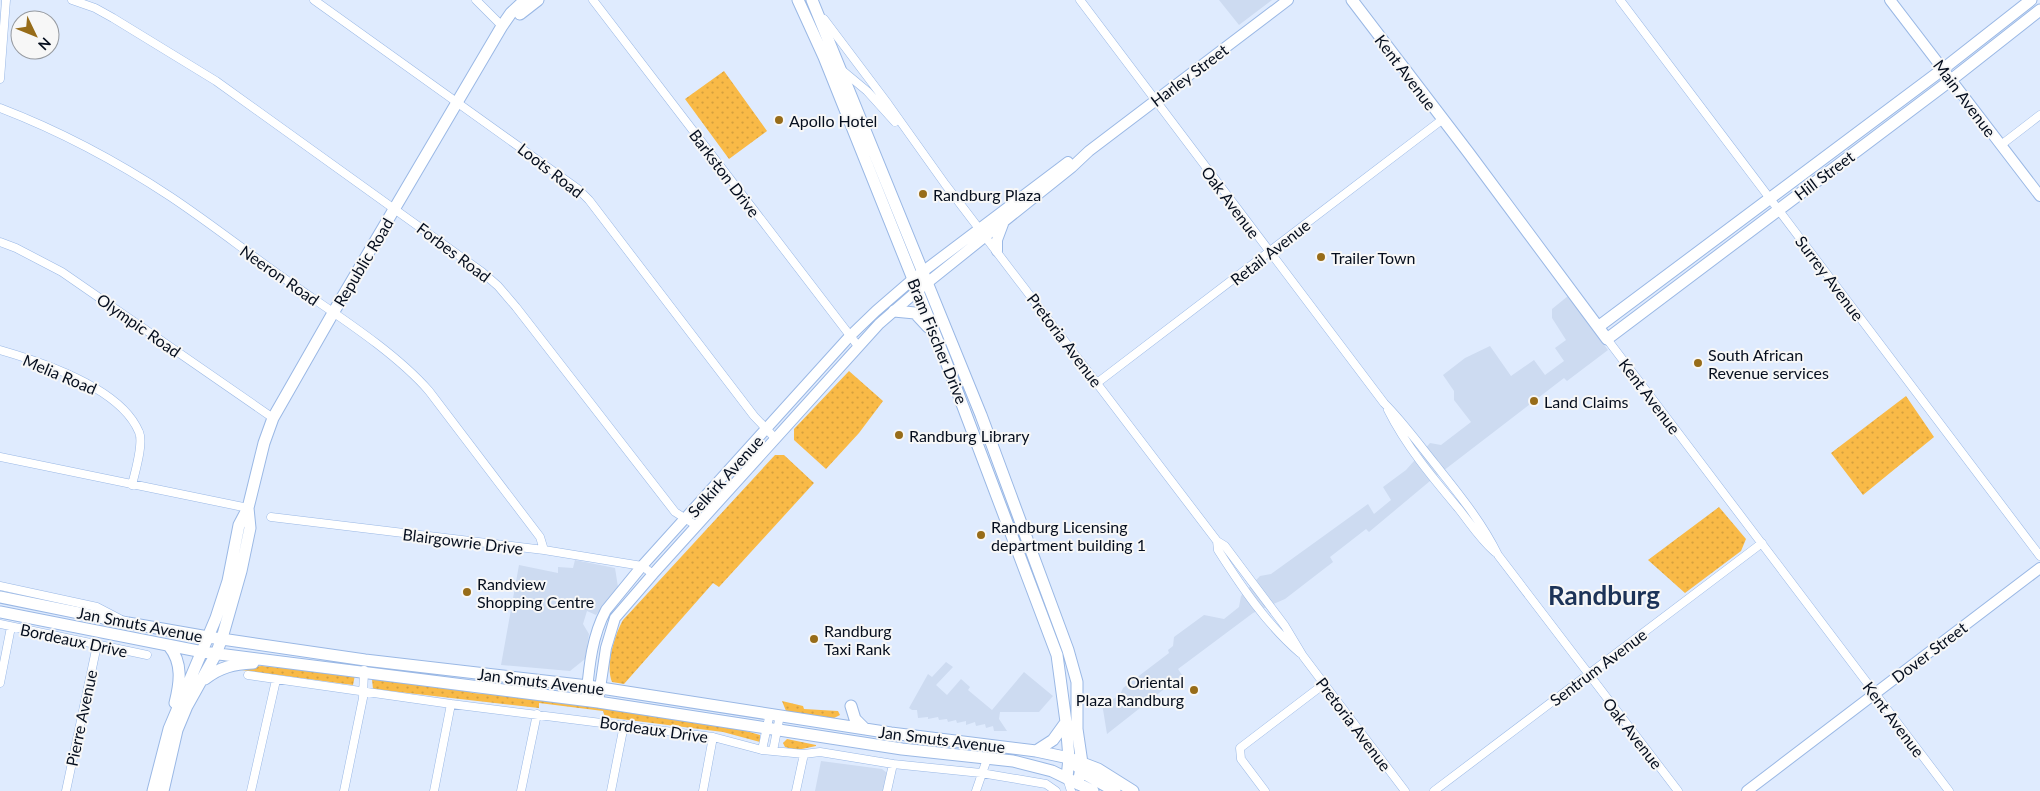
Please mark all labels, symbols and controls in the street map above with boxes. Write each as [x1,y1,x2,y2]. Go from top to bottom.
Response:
north arrow [10,10,60,60]
street label: Kent Avenue [1371,31,1441,113]
text: N [35,34,55,54]
street label: Harley Street [1147,40,1232,110]
street label: Main Avenue [1930,56,2000,140]
place label: Apollo Hotel [789,111,877,130]
marker: Apollo Hotel [773,114,785,126]
street label: Barkston Drive [686,125,764,221]
street label: Loots Road [514,139,588,201]
street label: Hill Street [1790,146,1858,204]
street label: Oak Avenue [1198,162,1264,242]
place label: Randburg Plaza [933,185,1041,204]
marker: Randburg Plaza [917,188,929,200]
street label: Republic Road [329,214,397,310]
street label: Retail Avenue [1226,215,1314,289]
street label: Forbes Road [413,218,495,286]
street label: Surrey Avenue [1792,232,1868,324]
street label: Neeron Road [237,241,323,309]
place label: Trailer Town [1331,248,1415,267]
marker: Trailer Town [1315,251,1327,263]
street label: Bram Fischer Drive [904,276,972,406]
street label: Olympic Road [93,289,185,361]
street label: Pretoria Avenue [1024,289,1106,391]
place label: South African Revenue services [1708,345,1829,382]
street label: Melia Road [20,350,100,398]
street label: Kent Avenue [1615,355,1685,437]
marker: South African Revenue services [1692,357,1704,369]
place label: Land Claims [1544,392,1629,411]
marker: Land Claims [1528,395,1540,407]
place label: Randburg Library [909,426,1030,445]
marker: Randburg Library [893,429,905,441]
street label: Selkirk Avenue [683,431,767,521]
place label: Randburg Licensing department building 1 [991,517,1146,554]
street label: Blairgowrie Drive [402,524,524,558]
marker: Randburg Licensing department building 1 [975,529,987,541]
place label: Randview Shopping Centre [477,574,594,611]
district label: Randburg [1548,579,1660,611]
marker: Randview Shopping Centre [461,586,473,598]
street label: Jan Smuts Avenue [76,603,204,645]
street label: Dover Street [1888,617,1970,686]
street label: Bordeaux Drive [19,619,129,661]
place label: Randburg Taxi Rank [824,621,892,658]
street label: Sentrum Avenue [1546,624,1650,710]
marker: Randburg Taxi Rank [808,633,820,645]
street label: Jan Smuts Avenue [477,664,605,698]
street label: Pierre Avenue [62,668,100,768]
place label: Oriental Plaza Randburg [1076,672,1184,709]
street label: Pretoria Avenue [1313,673,1395,775]
street label: Kent Avenue [1859,678,1929,760]
marker: Oriental Plaza Randburg [1188,684,1200,696]
street label: Oak Avenue [1599,694,1667,772]
street label: Bordeaux Drive [599,712,709,746]
street label: Jan Smuts Avenue [878,722,1006,756]

